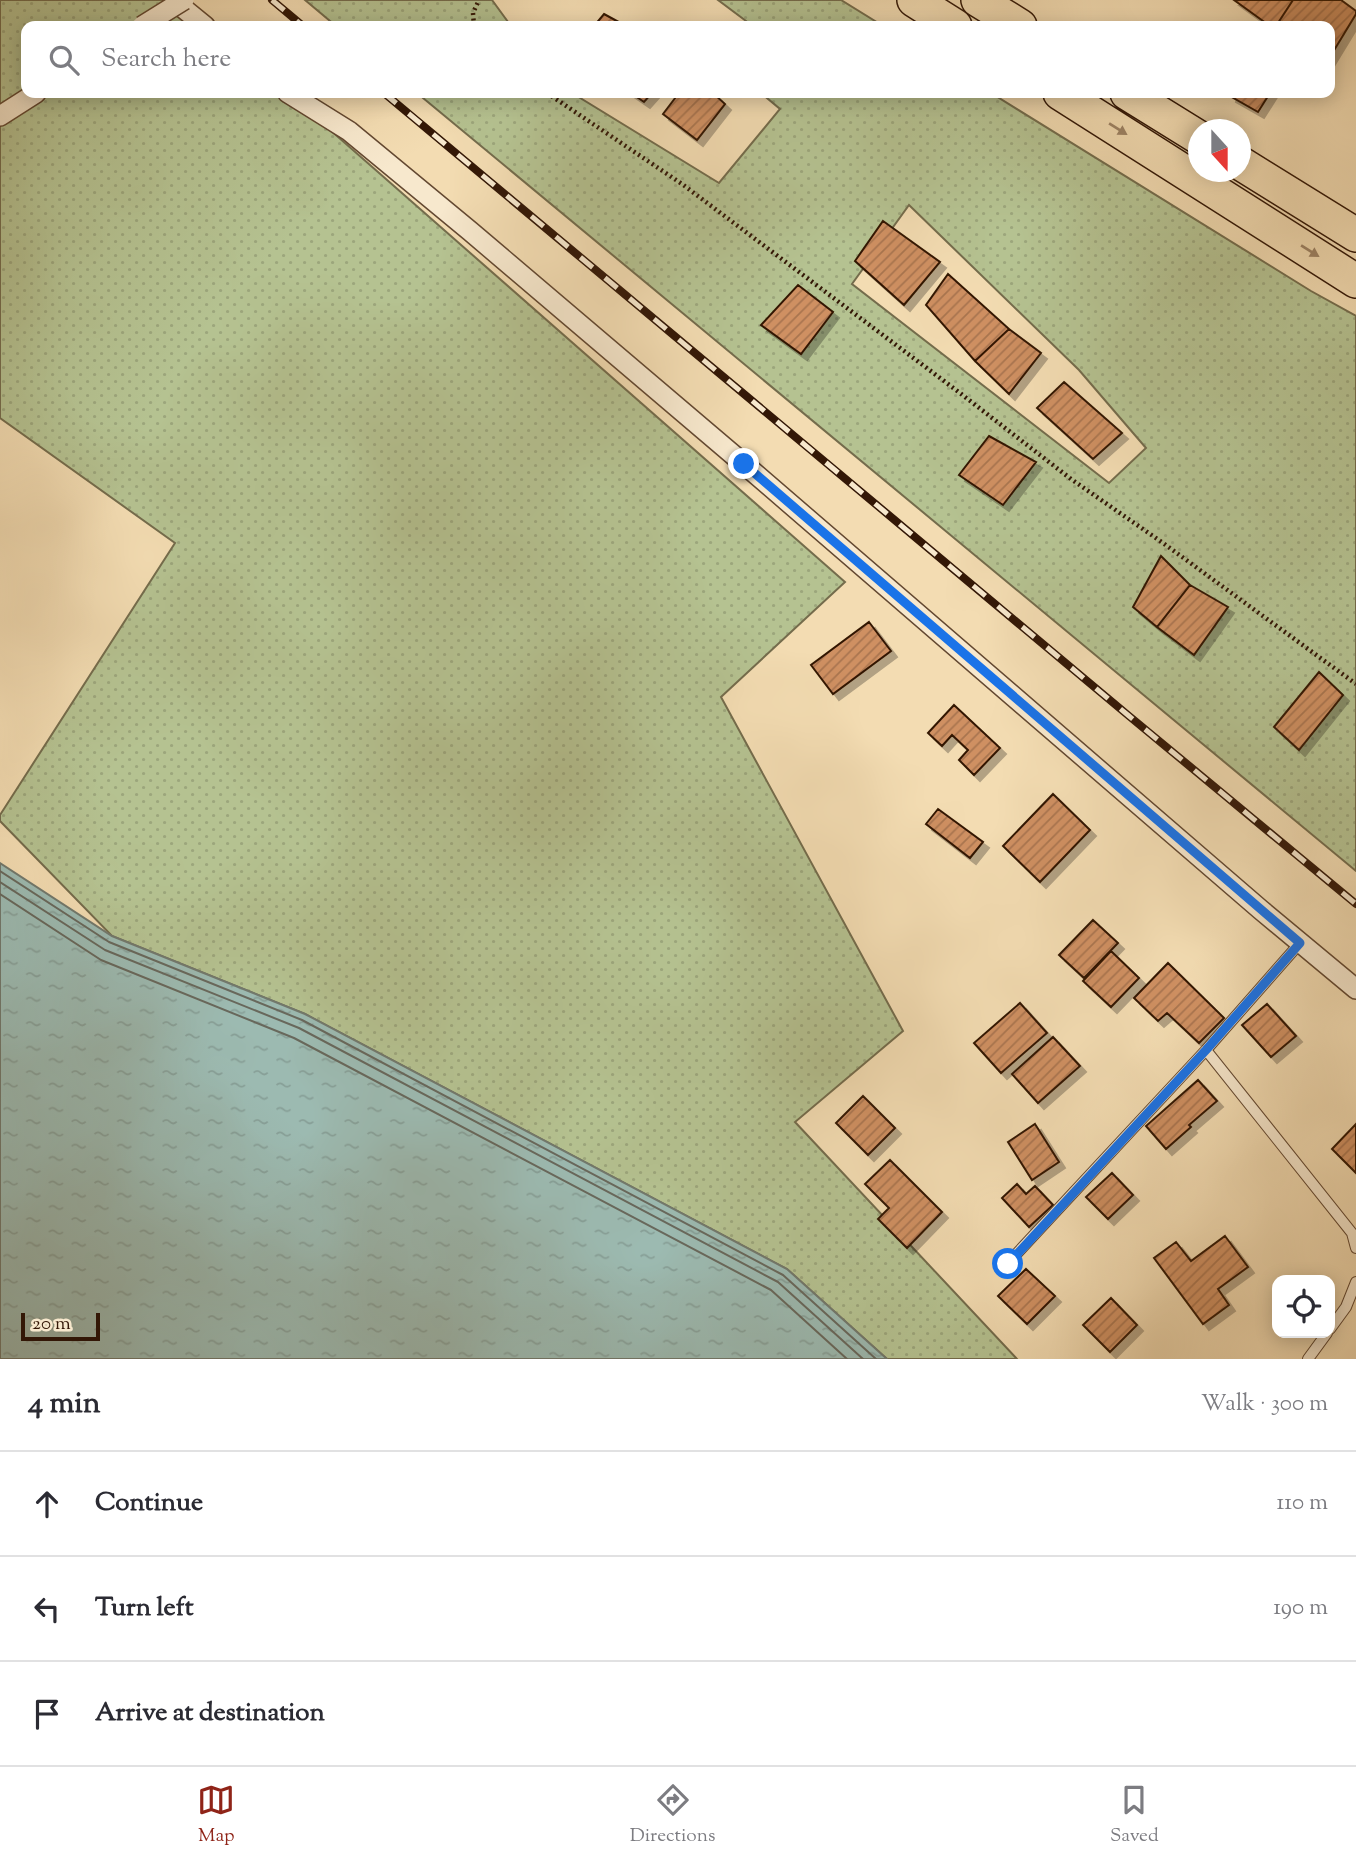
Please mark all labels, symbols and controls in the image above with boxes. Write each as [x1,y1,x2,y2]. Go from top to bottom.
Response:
search box [21,21,1335,98]
icon: search [45,41,83,79]
text: Search here [101,41,231,78]
north arrow [1188,119,1251,182]
one-way arrow [1108,123,1127,136]
one-way arrow [1300,245,1319,258]
route end [728,448,759,479]
route start [992,1248,1023,1279]
map controls [1272,1275,1335,1338]
button: locate [1272,1275,1335,1338]
scale bar [21,1310,100,1342]
text: 20 m [32,1311,71,1338]
text: 4 min [28,1383,101,1426]
text: Walk · 300 m [1201,1388,1328,1421]
icon: ahead [28,1485,66,1523]
text: Continue [95,1485,203,1522]
text: 110 m [1277,1487,1328,1520]
icon: left [28,1590,66,1628]
text: Turn left [95,1590,194,1627]
text: 190 m [1273,1592,1328,1625]
icon: arrive [28,1695,66,1733]
text: Arrive at destination [95,1695,325,1732]
tab: Map [197,1781,235,1850]
tab: Directions [630,1781,715,1850]
tab: Saved [1110,1781,1159,1850]

